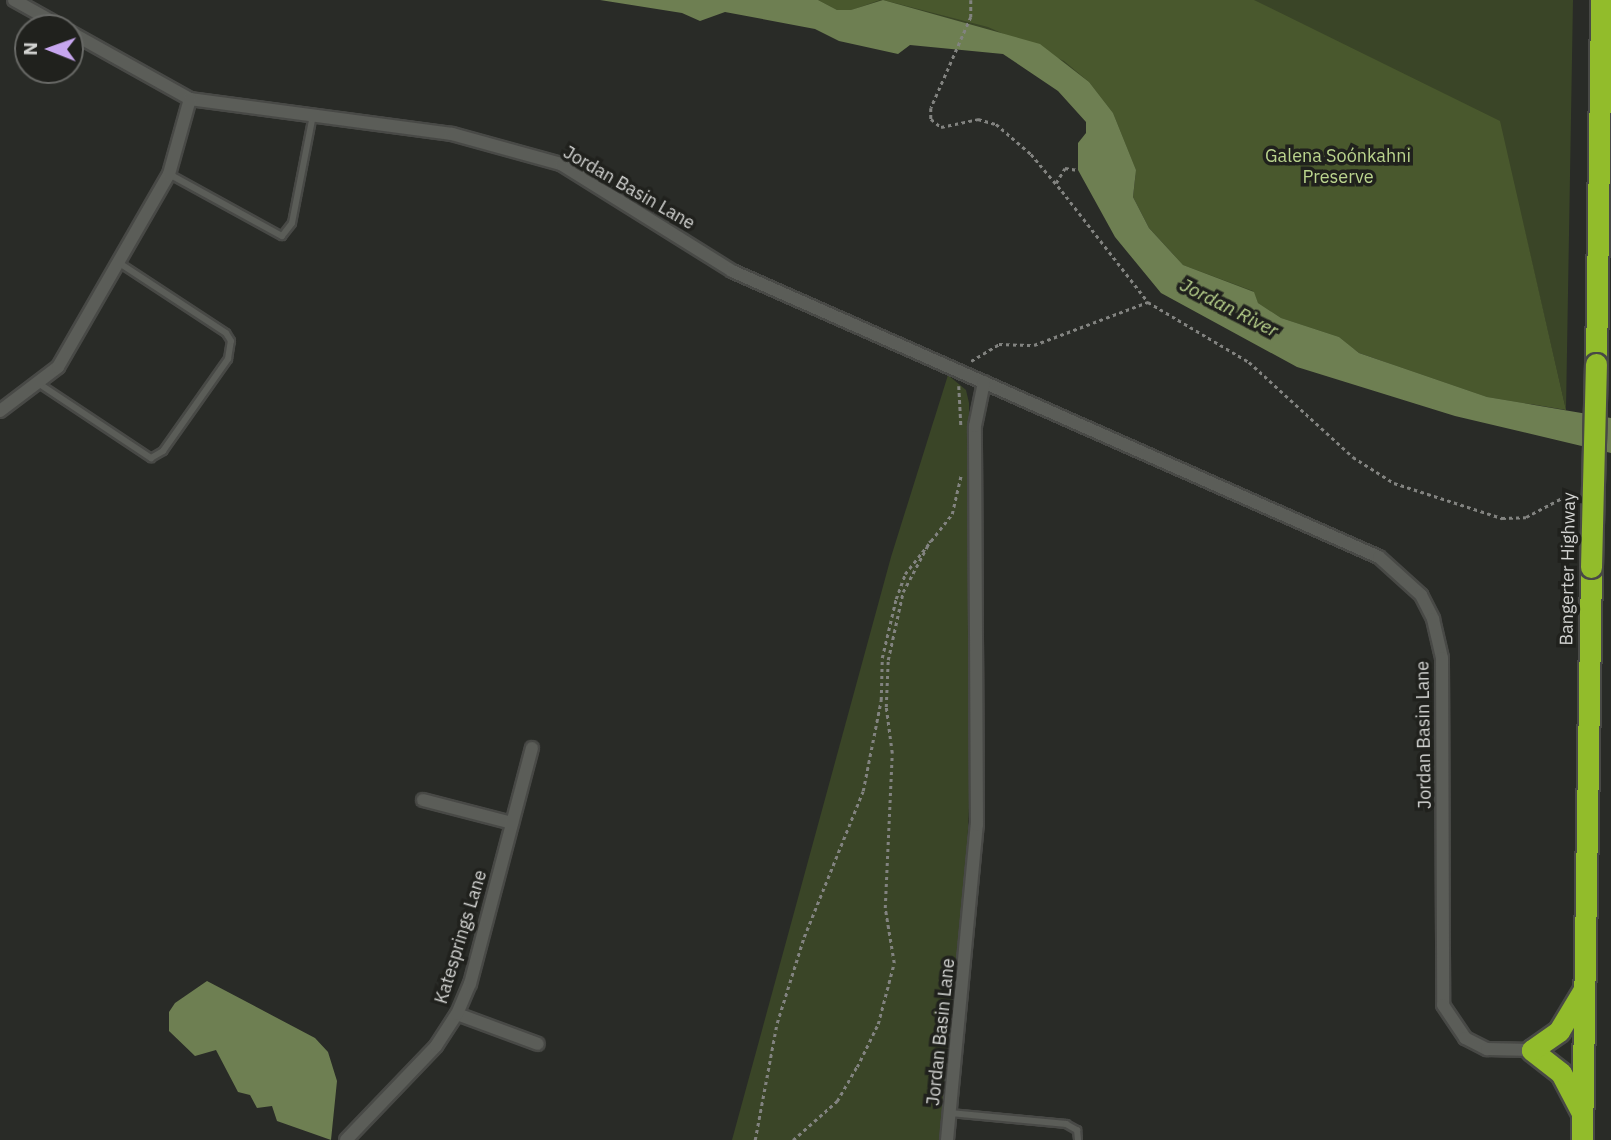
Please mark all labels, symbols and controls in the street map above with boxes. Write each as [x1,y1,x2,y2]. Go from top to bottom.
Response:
north arrow [14,14,84,84]
text: N [18,42,42,56]
street label: Jordan Basin Lane [559,142,699,234]
park label: Galena Soónkahni Preserve [1265,146,1411,188]
water label: Jordan River [1176,274,1282,342]
street label: Bangerter Highway [1556,492,1580,646]
street label: Jordan Basin Lane [1412,661,1436,809]
street label: Katesprings Lane [430,868,492,1006]
street label: Jordan Basin Lane [923,957,959,1107]

